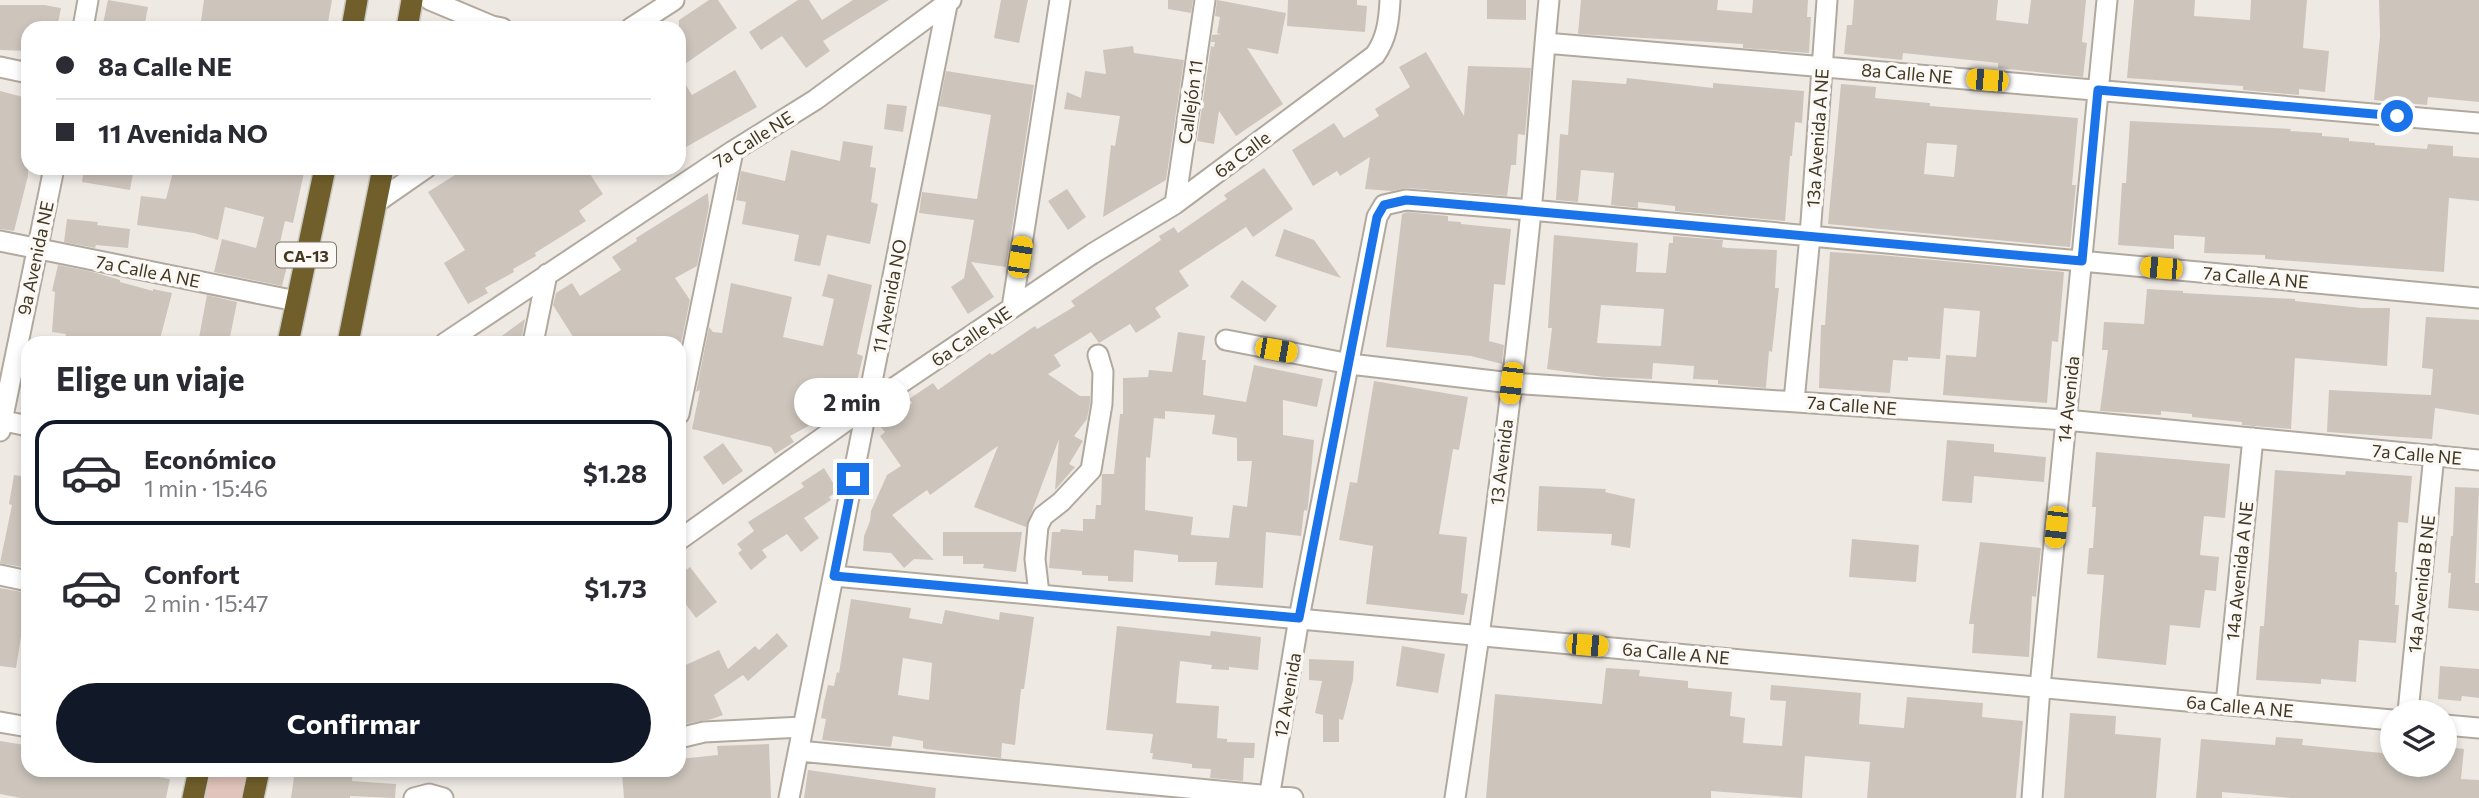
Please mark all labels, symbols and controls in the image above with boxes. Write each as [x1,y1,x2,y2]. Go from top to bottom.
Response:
text: 8a Calle NE [98,50,232,81]
street label: Callejón 11 [1173,58,1207,146]
street label: 8a Calle NE [1860,58,1954,88]
street label: 13a Avenida A NE [1801,68,1833,208]
car [1966,68,2009,92]
route start [2381,100,2413,132]
street label: 7a Calle NE [709,106,797,172]
text: 11 Avenida NO [98,117,268,148]
street label: 6a Calle [1210,126,1274,182]
street label: 9a Avenida NE [12,199,58,317]
car [1007,235,1034,279]
street label: 11 Avenida NO [867,237,911,355]
road number: CA-13 [276,243,336,268]
street label: 7a Calle A NE [94,250,202,292]
car [2140,256,2183,280]
street label: 7a Calle A NE [2202,261,2310,293]
street label: 6a Calle NE [927,301,1015,371]
car [1254,336,1299,364]
street label: 14 Avenida [2053,355,2083,443]
text: Elige un viaje [56,358,245,398]
car [1499,361,1524,405]
callout: 2 min [795,378,911,426]
text: 2 min [823,388,881,416]
street label: 7a Calle NE [1806,391,1898,419]
street label: 13 Avenida [1485,418,1517,506]
street label: 7a Calle NE [2371,439,2463,469]
icon: car [60,441,123,504]
text: Económico [144,443,276,474]
text: $1.28 [583,457,647,488]
route end [837,463,869,495]
text: 1 min · 15:46 [144,474,268,502]
street label: 14a Avenida A NE [2221,500,2257,642]
car [2044,505,2069,549]
street label: 14a Avenida B NE [2403,514,2439,654]
icon: car [60,556,123,619]
text: Confort [144,558,240,589]
text: $1.73 [584,572,647,603]
text: 2 min · 15:47 [144,589,269,617]
car [1566,633,1609,657]
street label: 6a Calle A NE [1621,637,1731,669]
street label: 12 Avenida [1269,651,1305,739]
button: Confirmar [56,683,651,763]
street label: 6a Calle A NE [2185,690,2295,722]
map controls [2380,700,2457,777]
button: layers [2380,700,2457,777]

